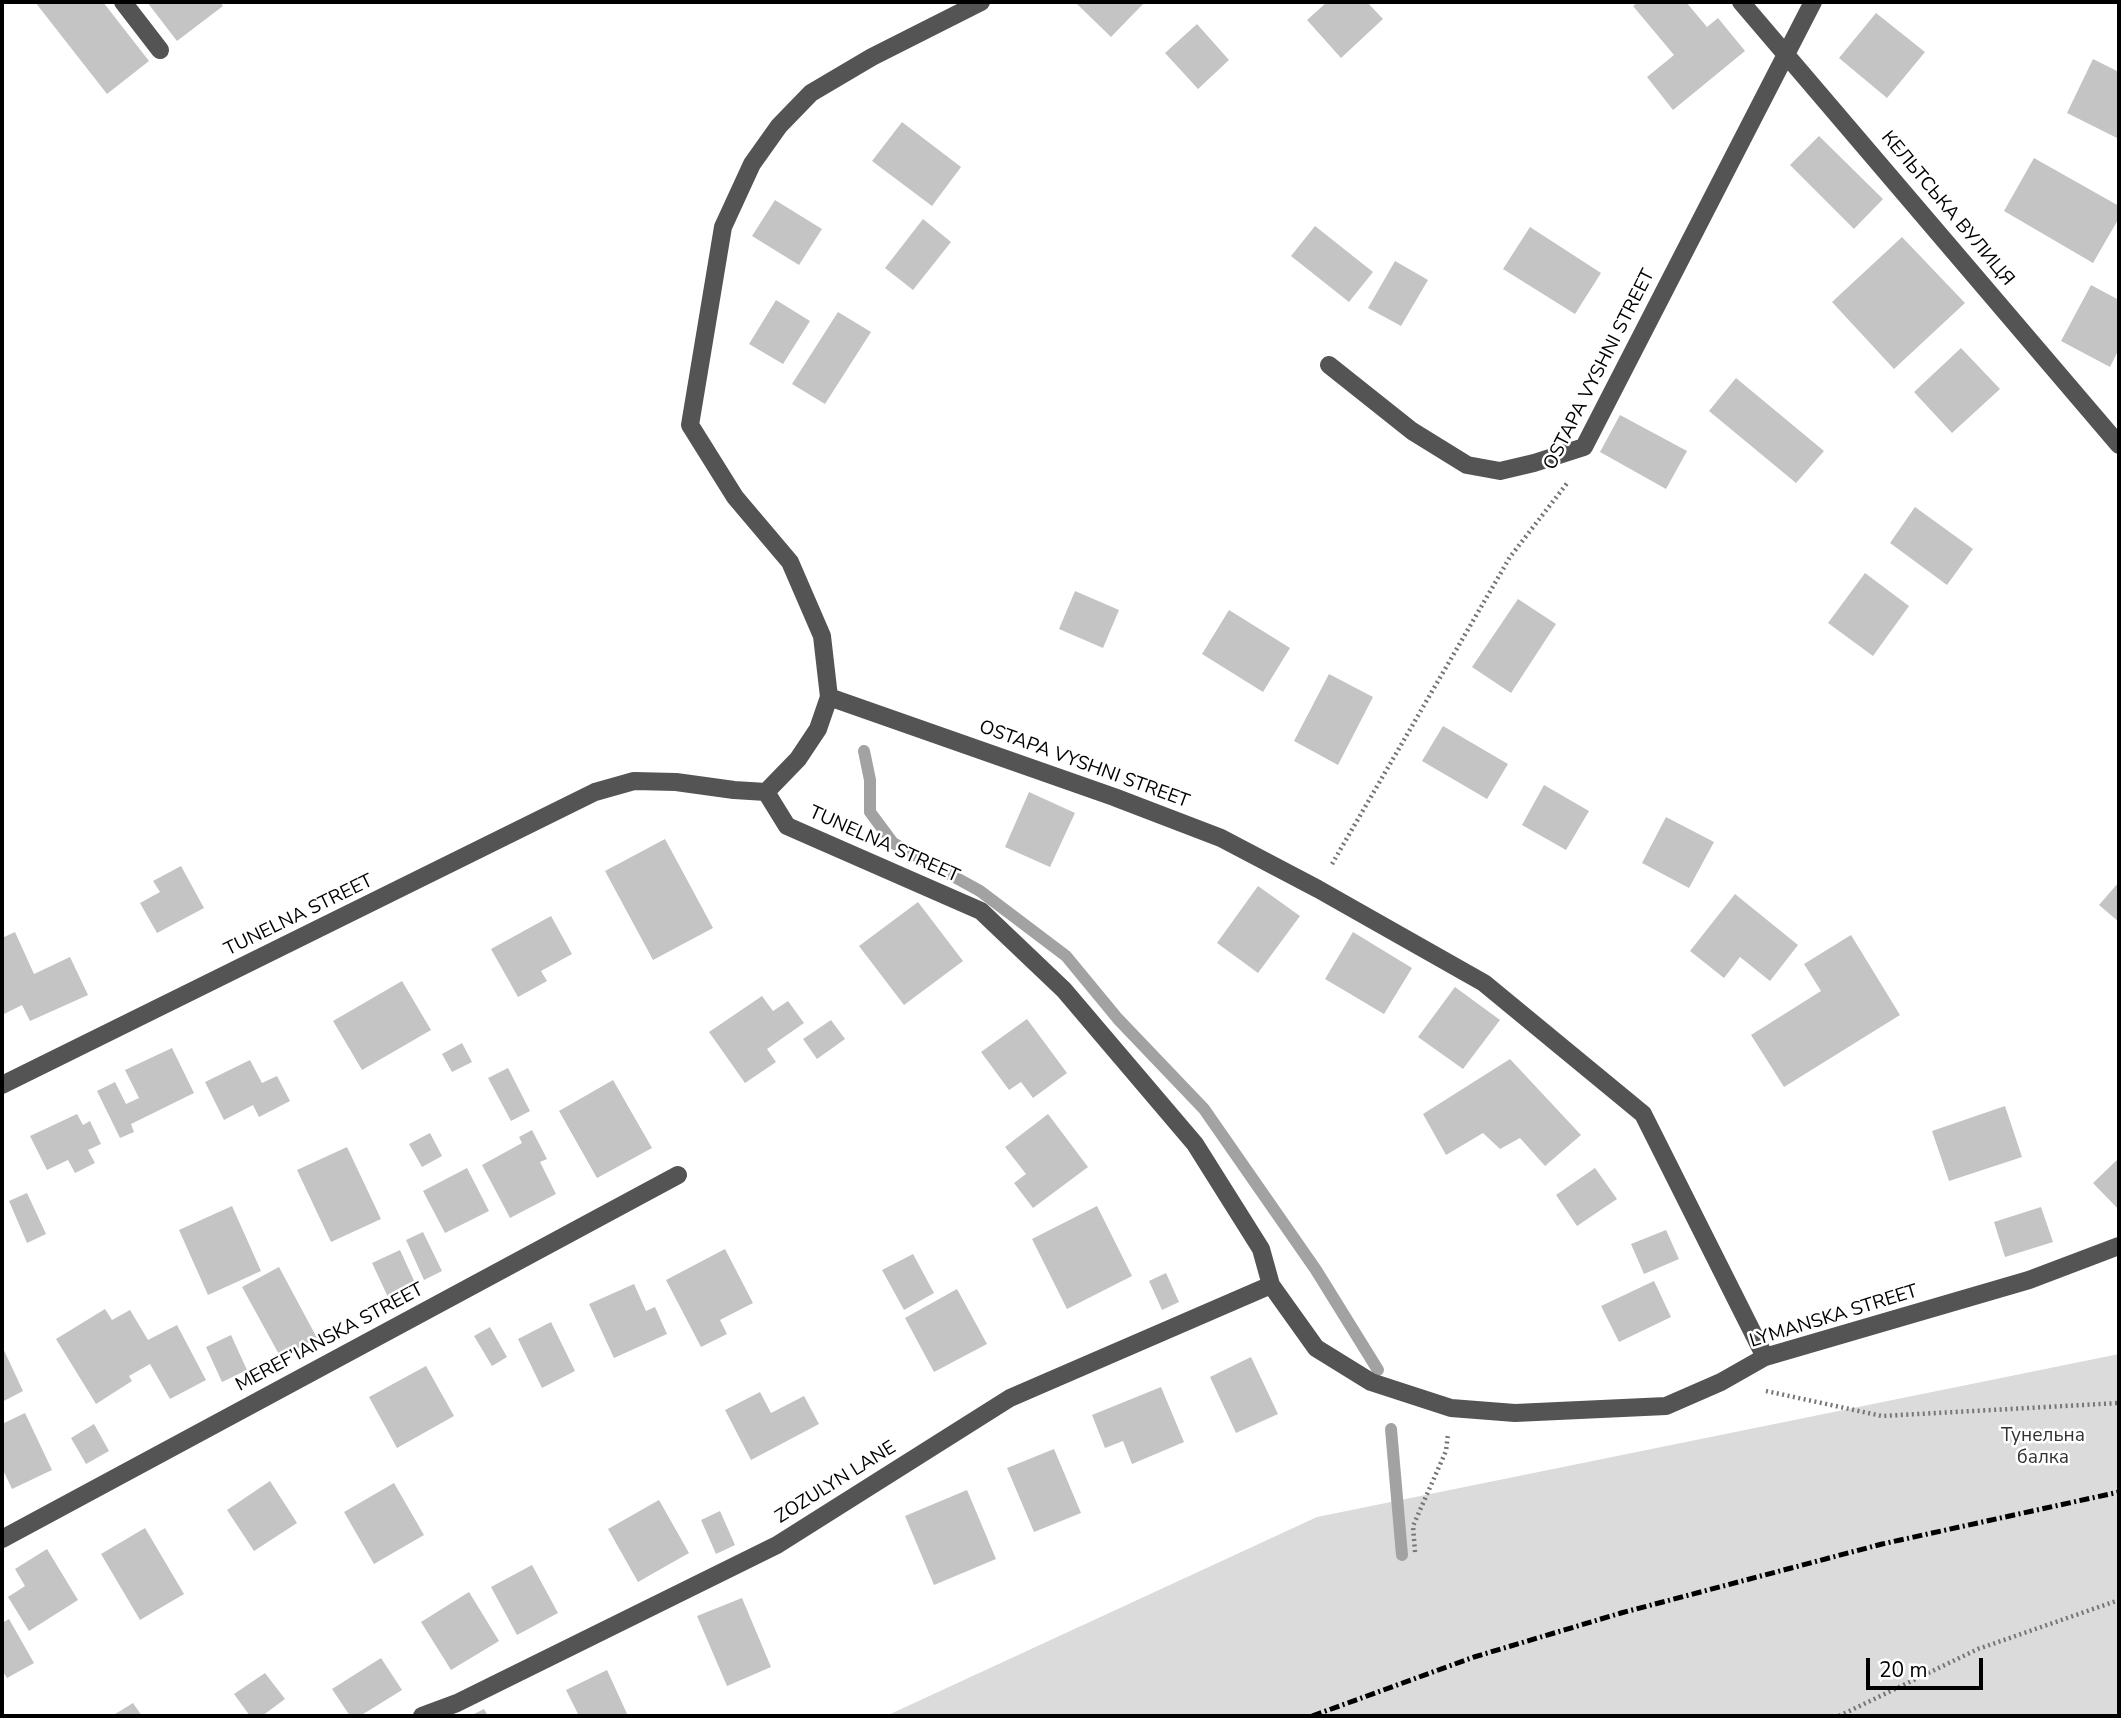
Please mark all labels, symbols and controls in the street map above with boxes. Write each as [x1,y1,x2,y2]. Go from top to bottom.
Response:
street label: КЕЛЬТСЬКА ВУЛИЦЯ [1876,127,2018,291]
street label: OSTAPA VYSHNI STREET [1539,266,1661,474]
street label: OSTAPA VYSHNI STREET [976,716,1192,814]
street label: TUNELNA STREET [805,802,963,888]
street label: TUNELNA STREET [221,870,377,962]
street label: MEREF’IANSKA STREET [232,1279,428,1397]
street label: LYMANSKA STREET [1747,1281,1921,1353]
park label: Тунельна балка [2001,1425,2085,1469]
street label: ZOZULYN LANE [772,1437,900,1529]
scale bar [1869,1644,1986,1688]
text: 20 m [1879,1656,1928,1684]

